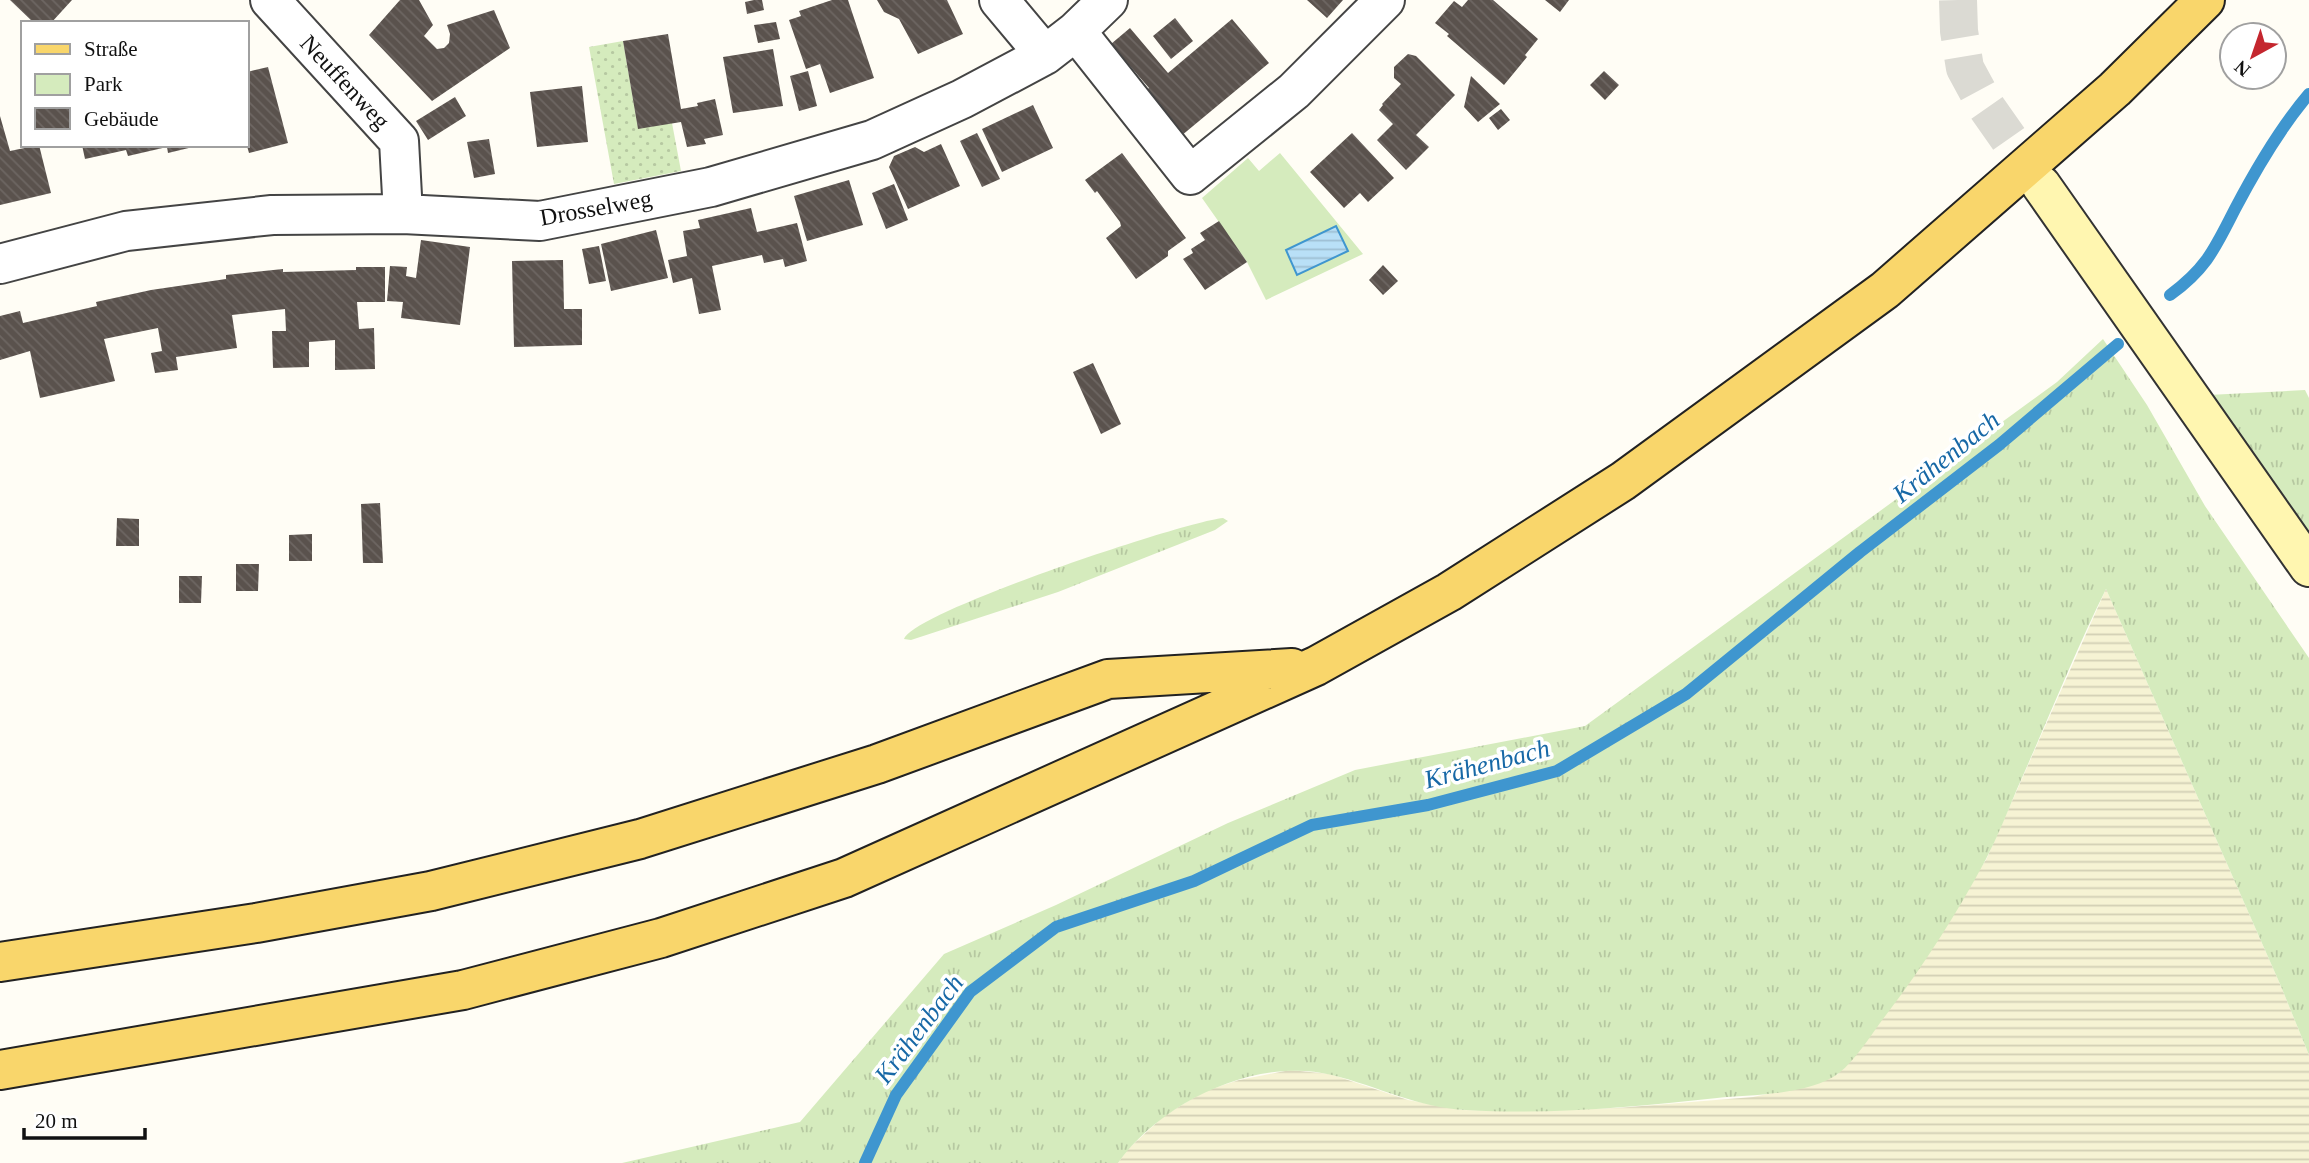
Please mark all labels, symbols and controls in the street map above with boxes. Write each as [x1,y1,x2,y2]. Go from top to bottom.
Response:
legend [21,21,248,147]
north arrow [2218,21,2288,91]
street label: Neuffenweg [295,30,395,134]
text: Straße [84,37,138,61]
text: N [2230,56,2254,81]
text: Park [84,72,123,96]
text: Gebäude [84,107,159,131]
street label: Drosselweg [538,185,654,231]
water label: Krähenbach [1886,405,2005,509]
water label: Krähenbach [1420,733,1553,795]
water label: Krähenbach [868,969,969,1090]
scale bar [24,1096,145,1140]
text: 20 m [35,1109,78,1133]

